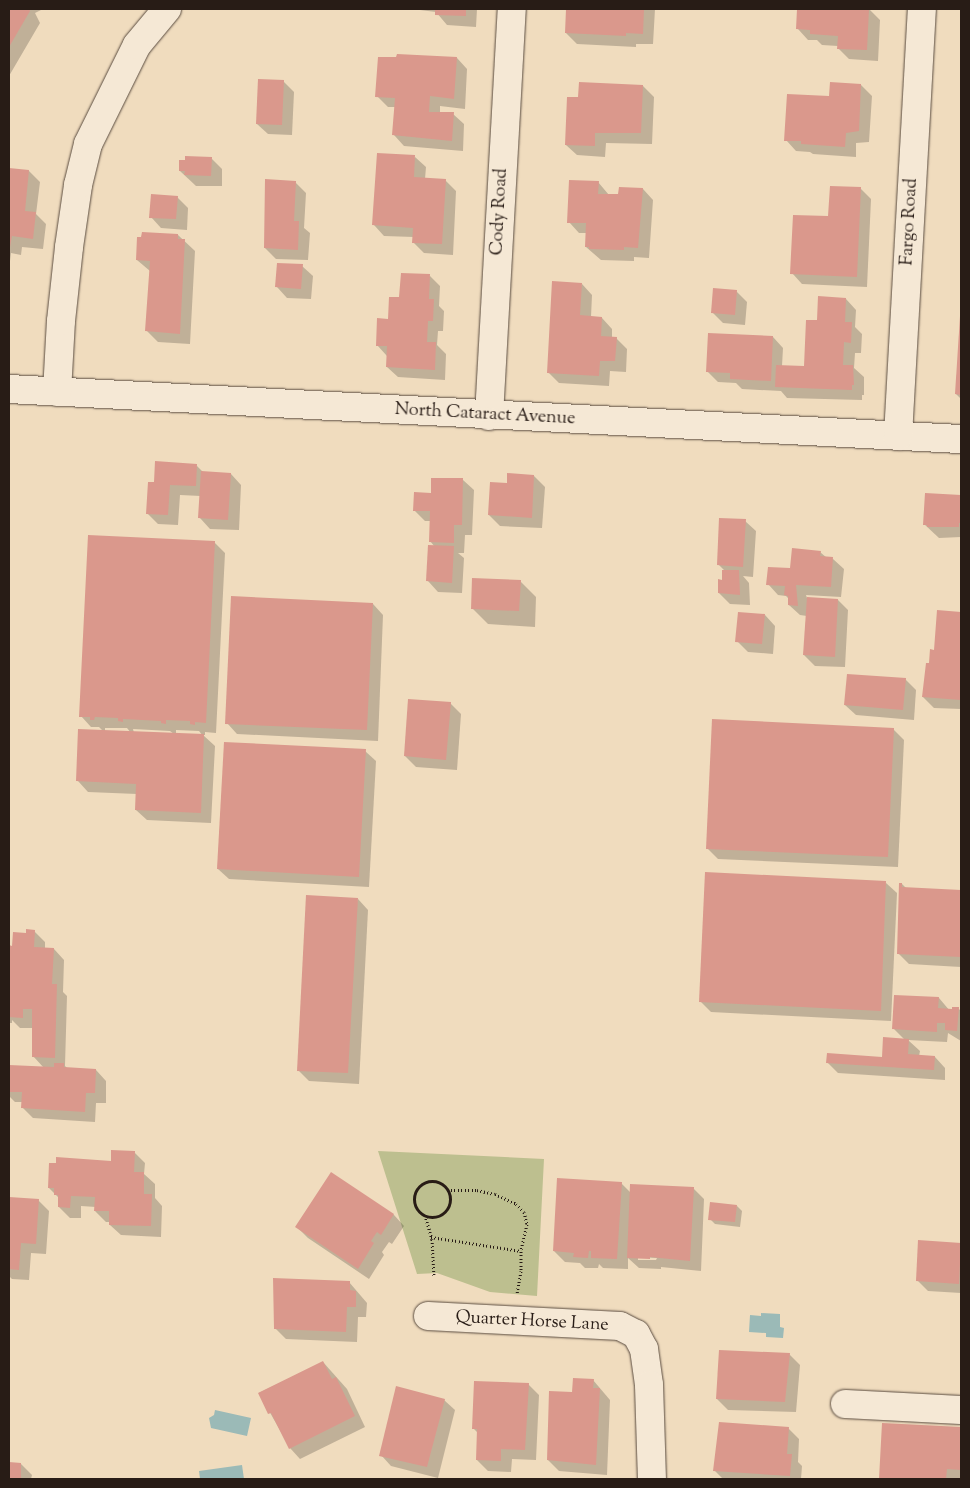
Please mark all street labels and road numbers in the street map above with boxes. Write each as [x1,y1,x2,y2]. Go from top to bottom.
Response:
street label: Cody Road [487,168,513,256]
street label: Fargo Road [897,178,923,266]
street label: North Cataract Avenue [394,399,576,431]
street label: Quarter Horse Lane [455,1307,609,1337]

